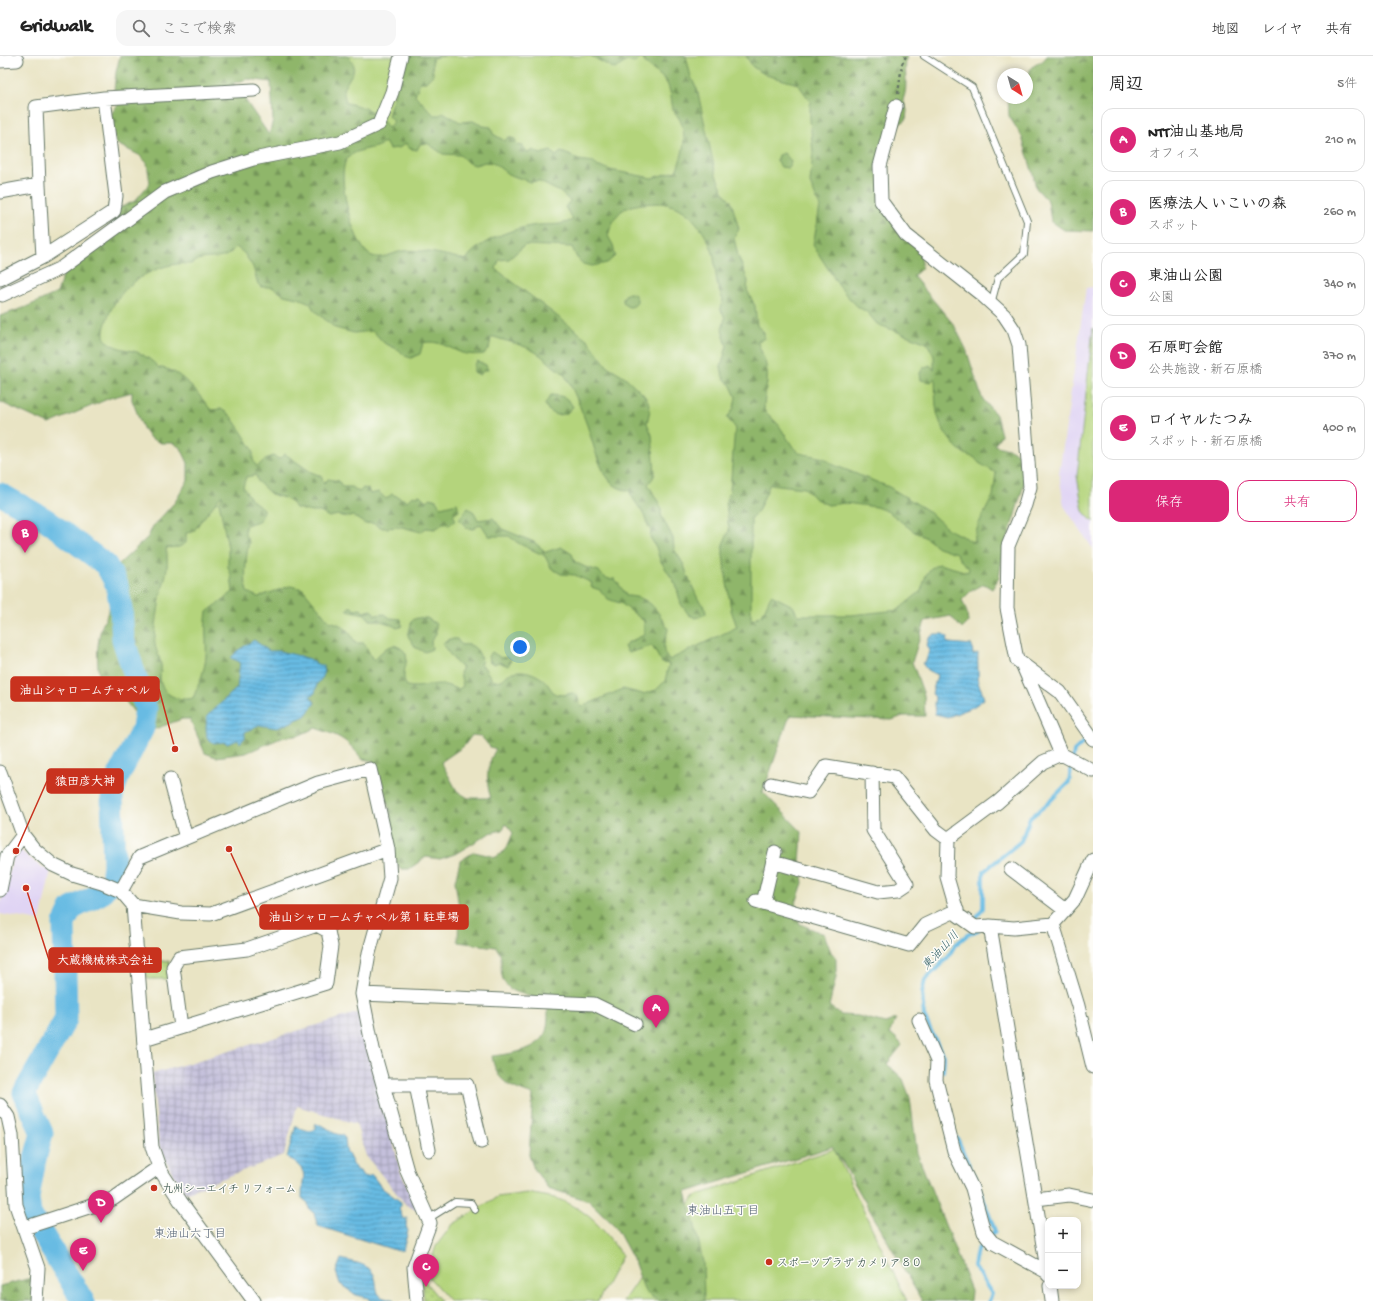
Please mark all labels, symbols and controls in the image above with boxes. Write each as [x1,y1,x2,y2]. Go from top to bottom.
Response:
search box [116,10,396,46]
text: Gridwalk [20,16,92,39]
icon: search [130,17,152,39]
text: ここで検索 [162,21,237,39]
text: 地図 [1212,22,1240,39]
text: レイヤ [1262,22,1303,39]
text: 共有 [1325,22,1353,39]
north arrow [997,68,1033,104]
text: 周辺 [1109,76,1143,96]
text: 5件 [1337,77,1357,92]
text: NTT油山基地局 [1148,124,1244,142]
text: A [1119,133,1127,148]
text: 210 m [1325,133,1356,148]
text: オフィス [1148,147,1200,162]
text: 医療法人 いこいの森 [1148,196,1287,214]
text: B [1120,205,1126,220]
text: 260 m [1323,205,1356,220]
text: スポット [1148,219,1200,234]
text: 東油山公園 [1148,268,1223,286]
text: C [1119,277,1127,292]
text: 340 m [1323,277,1356,292]
text: 公園 [1148,291,1174,306]
text: 石原町会館 [1148,340,1223,358]
text: D [1119,349,1127,364]
text: 370 m [1323,349,1356,364]
text: 公共施設 · 新石原橋 [1148,363,1262,378]
text: ロイヤルたつみ [1148,412,1253,430]
text: E [1119,421,1127,436]
text: 400 m [1323,421,1356,436]
text: スポット · 新石原橋 [1148,435,1262,450]
button: 保存 [1109,480,1229,522]
button: 共有 [1237,480,1357,522]
pin: B [12,520,38,553]
your location [510,637,530,657]
callout: 油山シャロームチャペル [11,677,159,701]
text: 油山シャロームチャペル [20,684,150,699]
callout: 猿田彦大神 [47,769,123,793]
text: 猿田彦大神 [55,775,115,790]
callout: 油山シャロームチャペル第１駐車場 [260,905,468,929]
text: 油山シャロームチャペル第１駐車場 [269,911,459,926]
water label: 東油山川 [919,928,963,974]
callout: 大蔵機械株式会社 [49,948,161,972]
text: 大蔵機械株式会社 [57,954,153,969]
pin: A [643,995,669,1028]
marker: 九州シーエイチ リフォーム [149,1183,159,1193]
place label: 九州シーエイチ リフォーム [162,1183,296,1196]
pin: D [88,1190,114,1223]
district label: 東油山五丁目 [687,1204,759,1219]
map controls [1045,1217,1081,1289]
button: + [1045,1217,1081,1253]
district label: 東油山六丁目 [154,1227,226,1242]
pin: E [70,1238,96,1271]
button: − [1045,1253,1081,1289]
pin: C [413,1254,439,1287]
marker: スポーツプラザ カメリア８０ [764,1257,774,1267]
place label: スポーツプラザ カメリア８０ [777,1257,922,1270]

